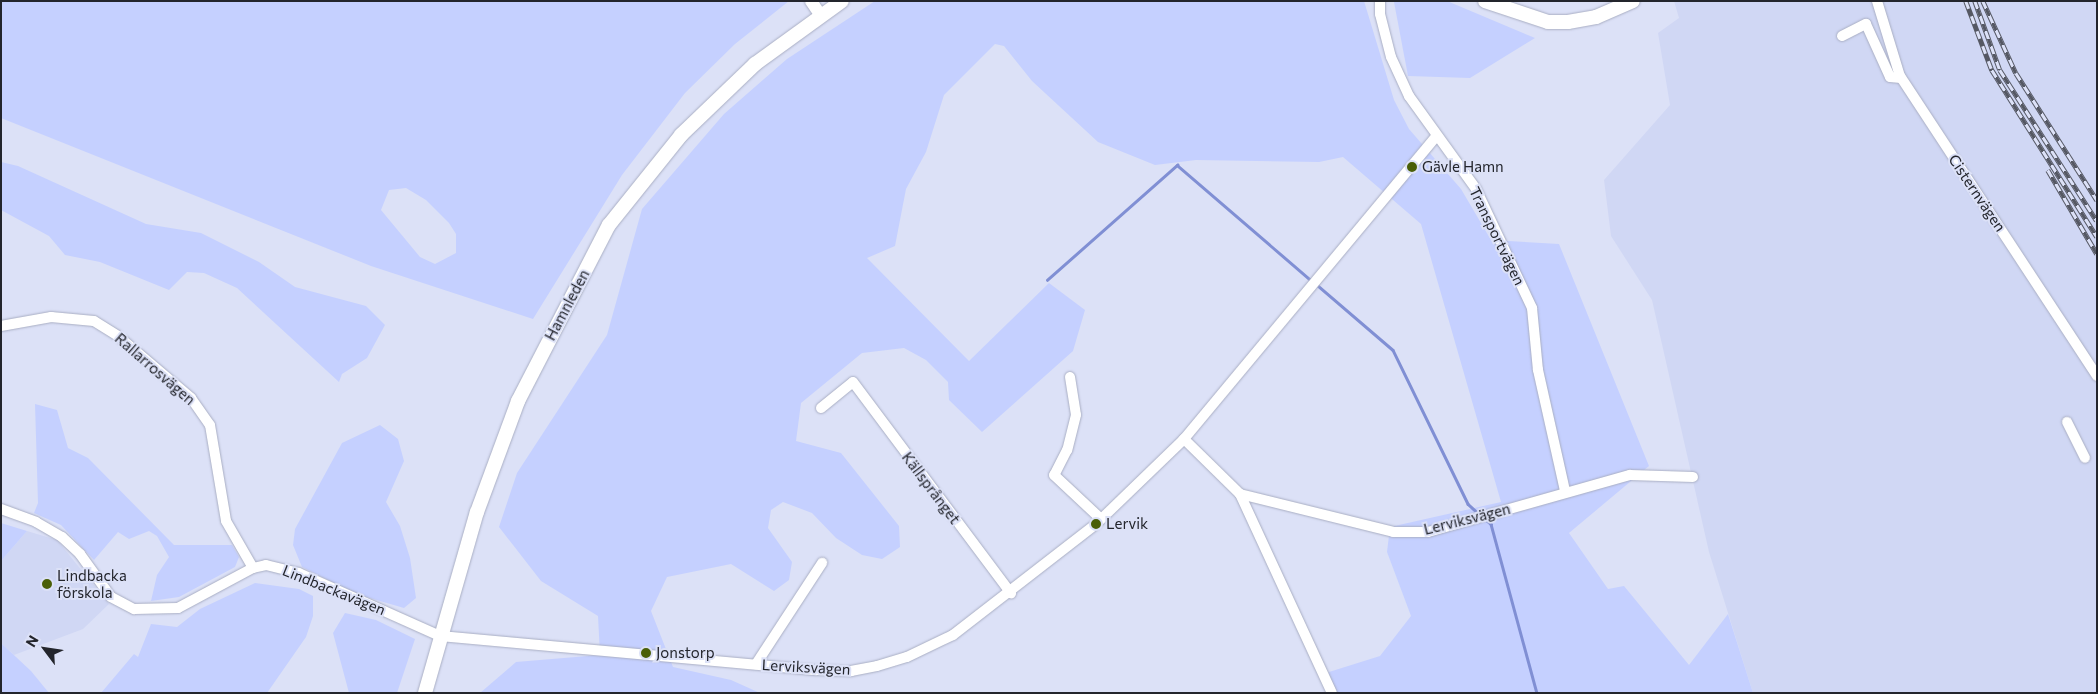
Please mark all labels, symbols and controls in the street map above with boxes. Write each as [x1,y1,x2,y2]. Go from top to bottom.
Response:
street label: Cisternvägen [1945,151,2009,235]
place label: Gävle Hamn [1422,158,1504,176]
marker: Gävle Hamn [1406,161,1418,173]
street label: Transportvägen [1465,184,1529,288]
street label: Hamnleden [541,266,593,344]
street label: Rallarrosvägen [111,329,199,409]
street label: Källsprånget [898,449,964,527]
street label: Lerviksvägen [1422,500,1512,538]
place label: Lervik [1106,515,1148,533]
marker: Lervik [1090,518,1102,530]
street label: Lindbackavägen [280,561,388,619]
place label: Lindbacka förskola [57,566,127,601]
marker: Lindbacka förskola [41,578,53,590]
north arrow [20,624,70,674]
text: N [22,632,42,650]
place label: Jonstorp [656,644,715,662]
marker: Jonstorp [640,647,652,659]
street label: Lerviksvägen [761,656,851,678]

